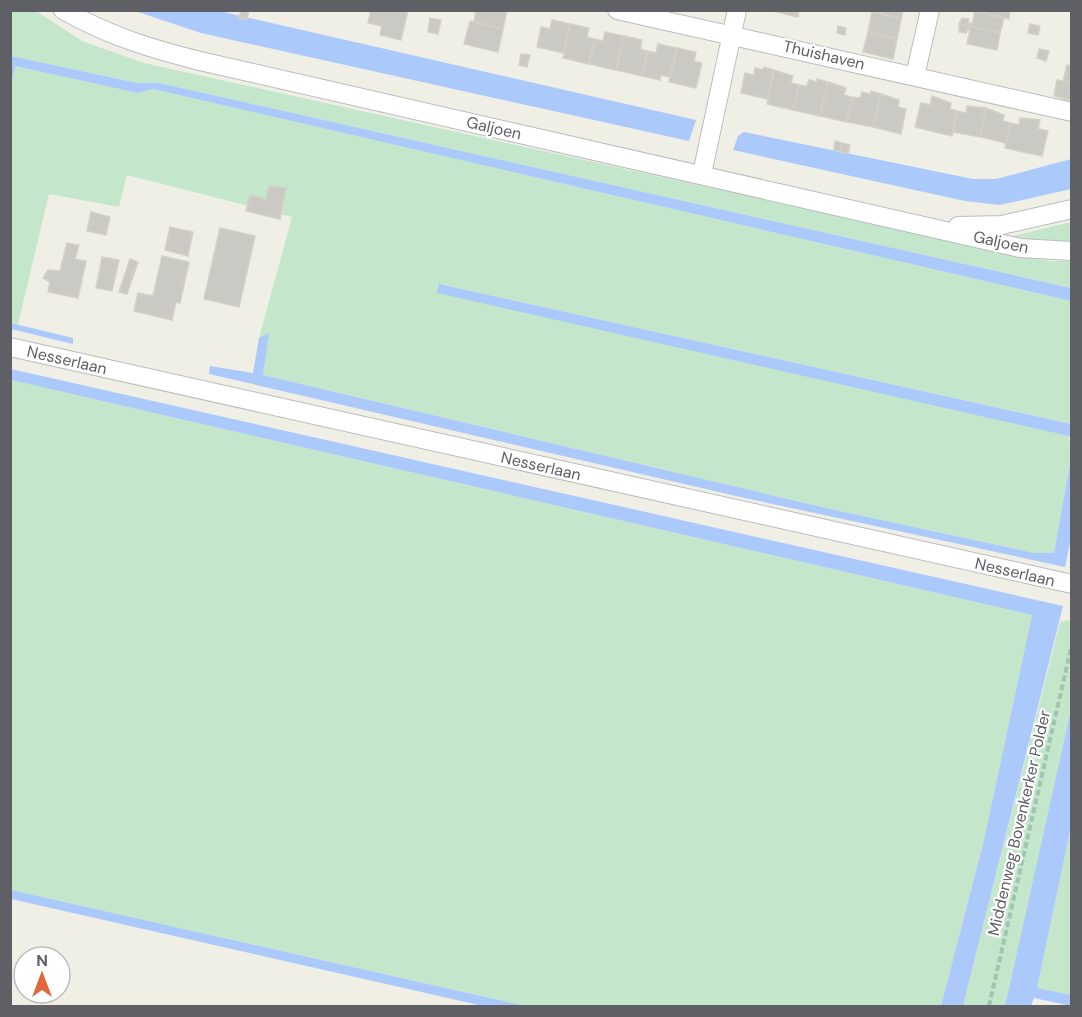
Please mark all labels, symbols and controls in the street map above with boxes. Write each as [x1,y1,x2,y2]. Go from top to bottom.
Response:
street label: Thuishaven [781,35,867,75]
street label: Galjoen [464,111,524,145]
street label: Galjoen [971,226,1031,258]
street label: Nesserlaan [25,341,109,379]
street label: Nesserlaan [499,447,583,485]
street label: Nesserlaan [973,553,1057,591]
street label: Middenweg Bovenkerker Polder [983,708,1055,938]
north arrow [12,945,72,1005]
text: N [36,950,48,971]

